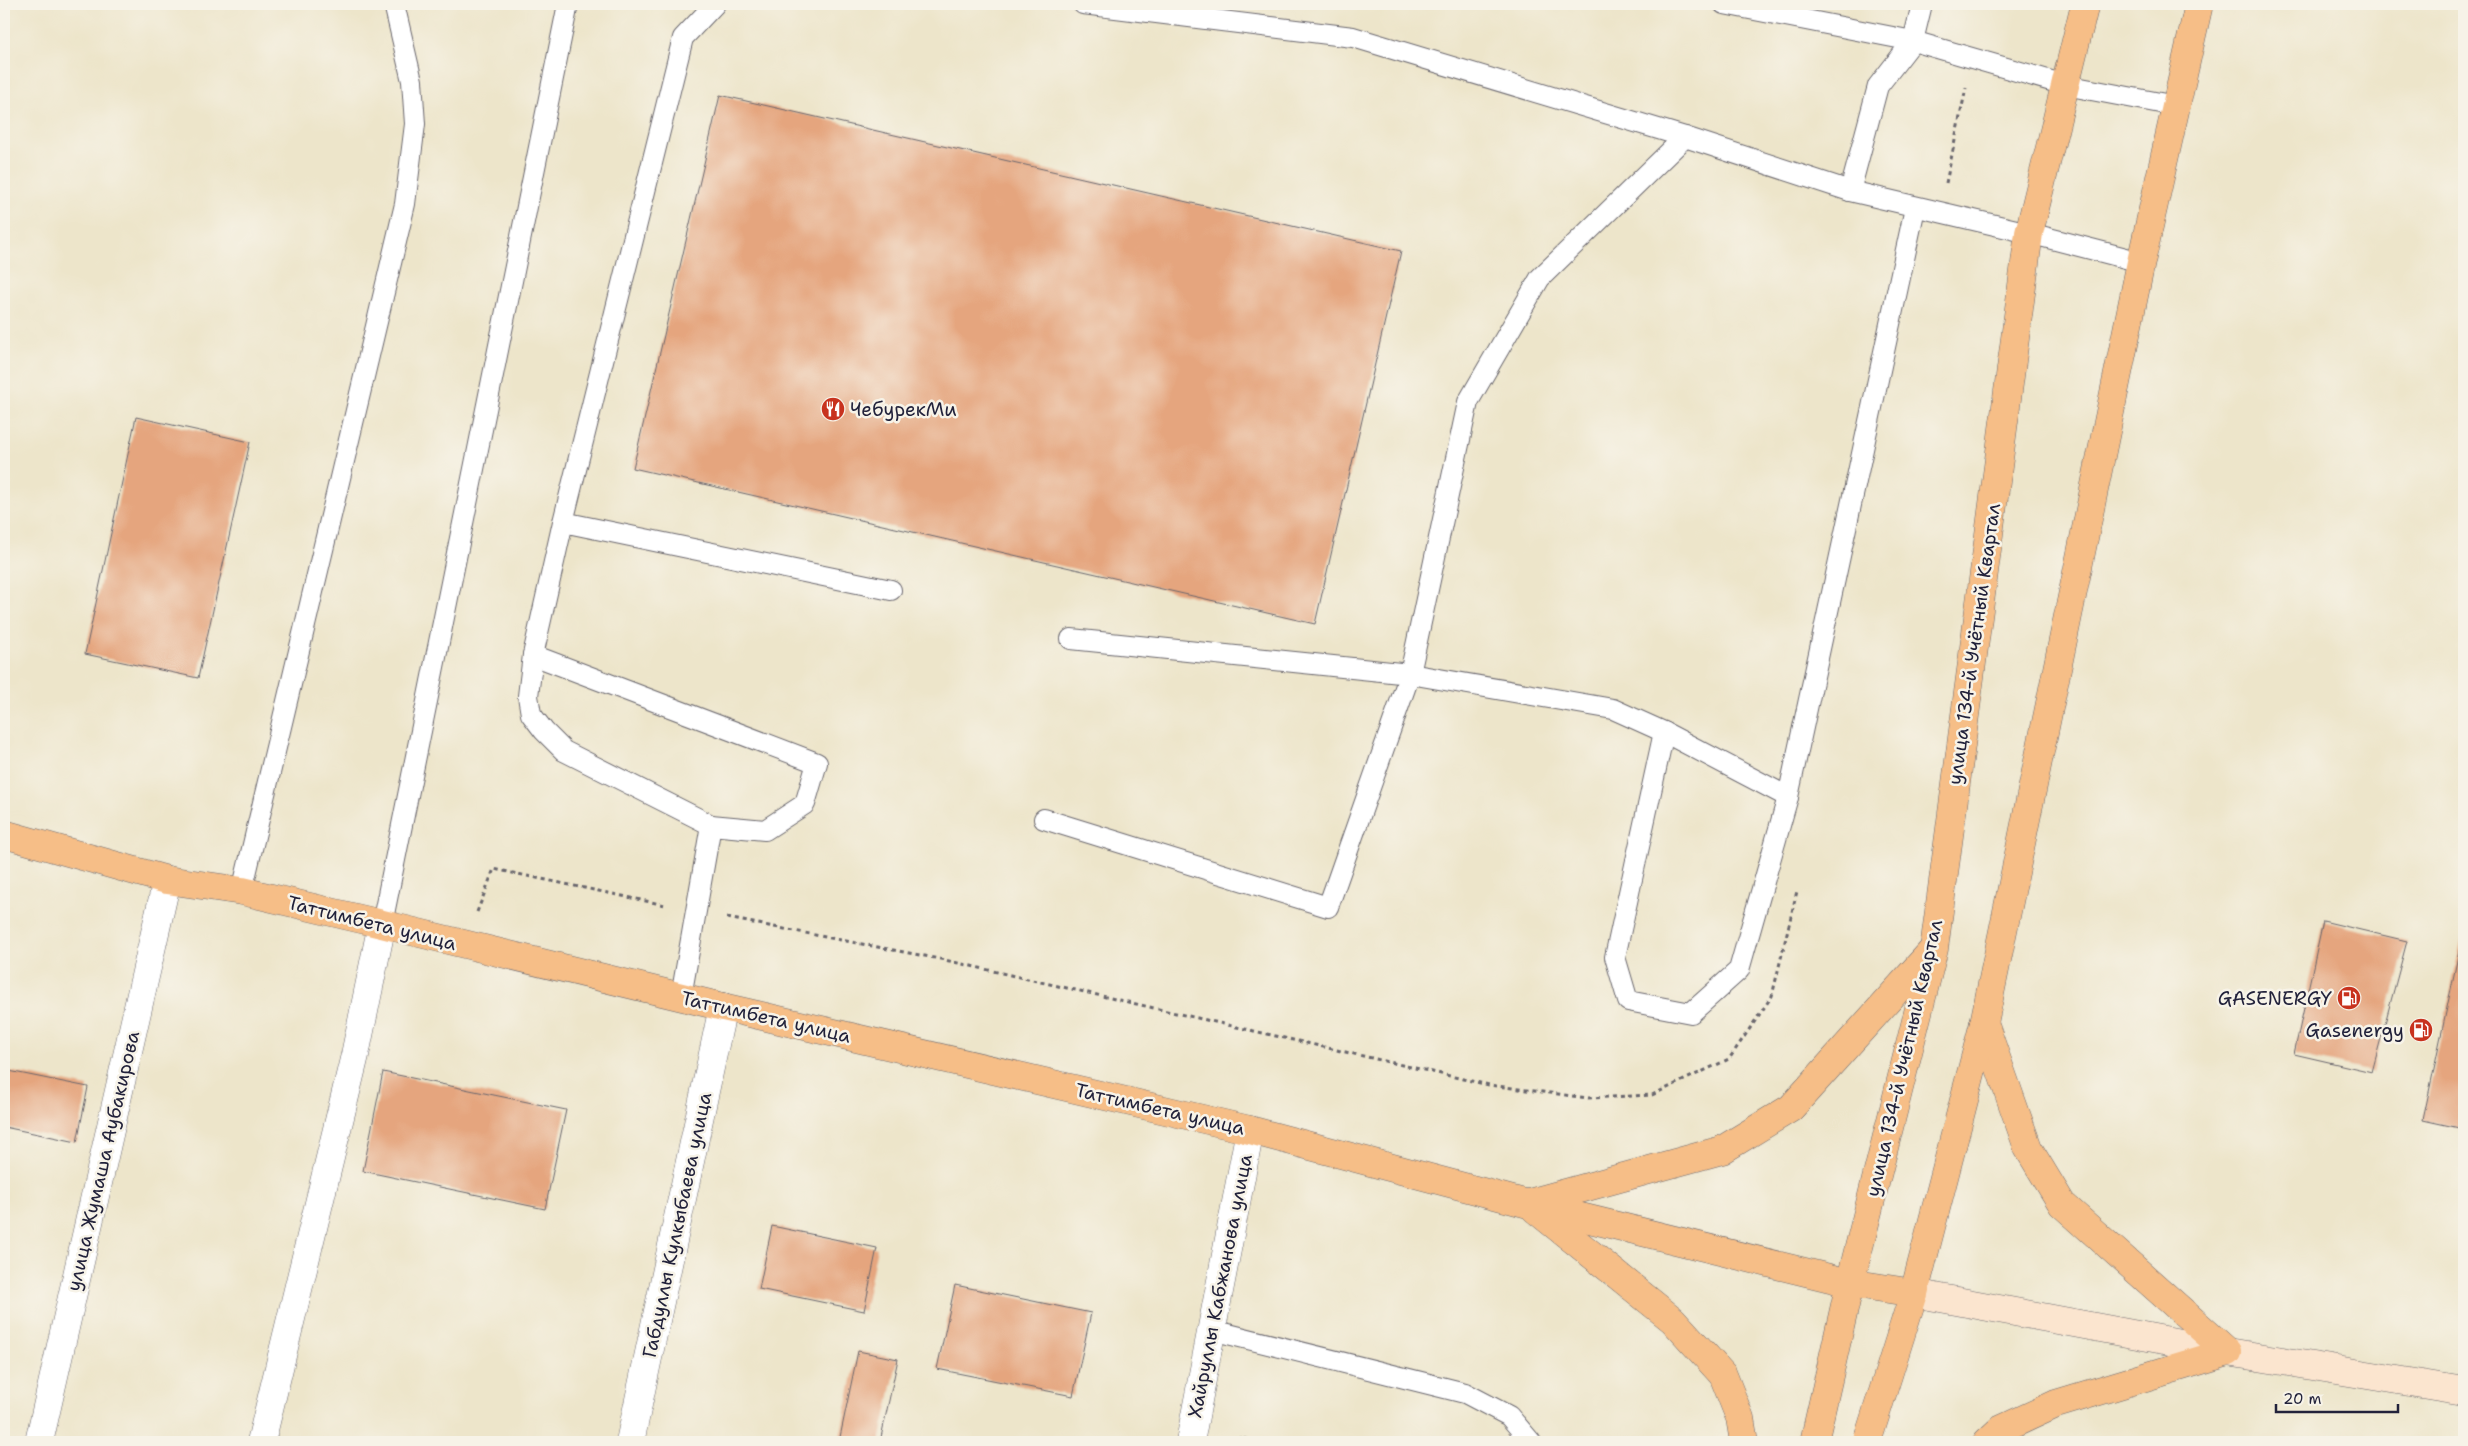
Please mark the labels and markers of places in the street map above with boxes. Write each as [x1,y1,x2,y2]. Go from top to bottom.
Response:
restaurant icon: ЧебурекМи [820,396,846,422]
place label: ЧебурекМи [850,397,957,422]
fuel station icon: GASENERGY [2336,985,2362,1011]
place label: GASENERGY [2218,986,2333,1011]
fuel station icon: Gasenergy [2408,1017,2434,1043]
place label: Gasenergy [2306,1018,2404,1043]

